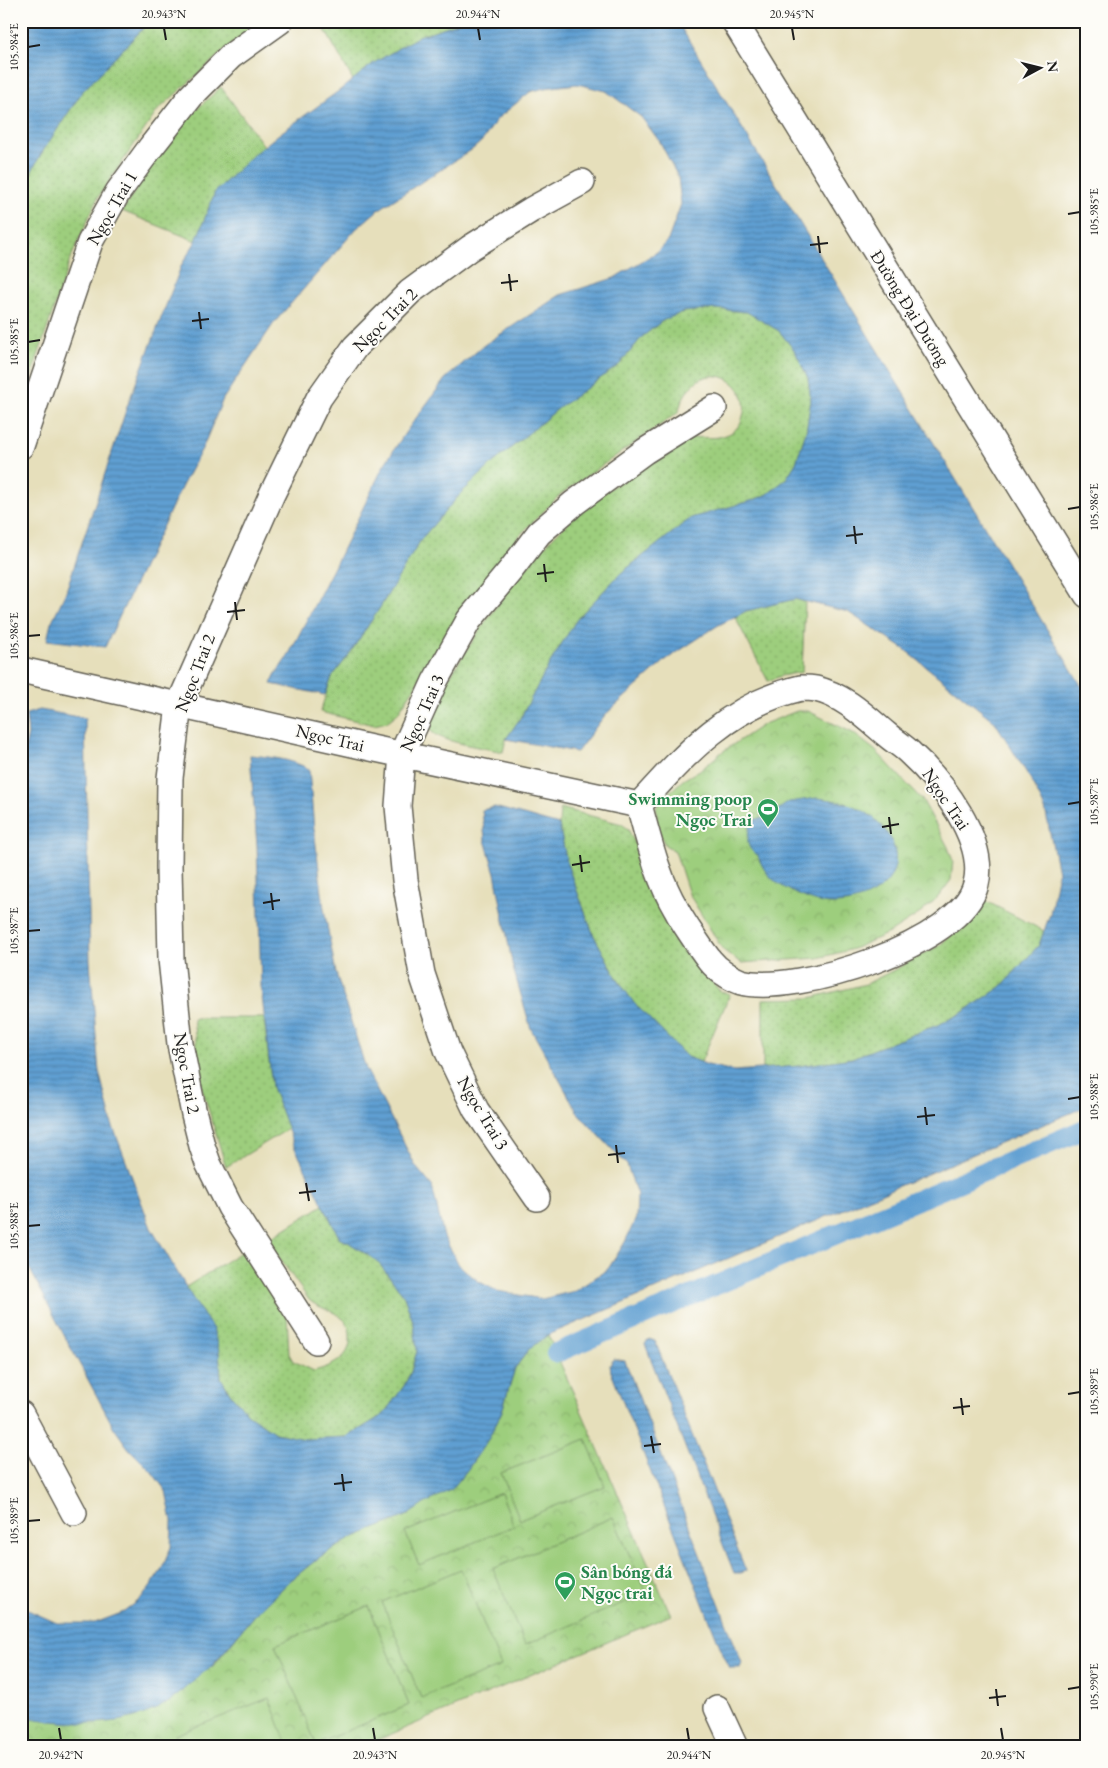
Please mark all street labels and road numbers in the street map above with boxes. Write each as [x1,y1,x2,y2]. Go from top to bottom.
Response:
street label: Ngọc Trai 1 [81,166,142,249]
street label: Đường Đại Dương [866,245,955,370]
street label: Ngọc Trai 2 [348,282,422,357]
street label: Ngọc Trai 2 [169,630,220,715]
street label: Ngọc Trai 3 [394,671,449,755]
street label: Ngọc Trai [294,718,367,757]
street label: Ngọc Trai [917,763,976,835]
street label: Ngọc Trai 2 [169,1031,206,1116]
street label: Ngọc Trai 3 [452,1072,514,1154]

